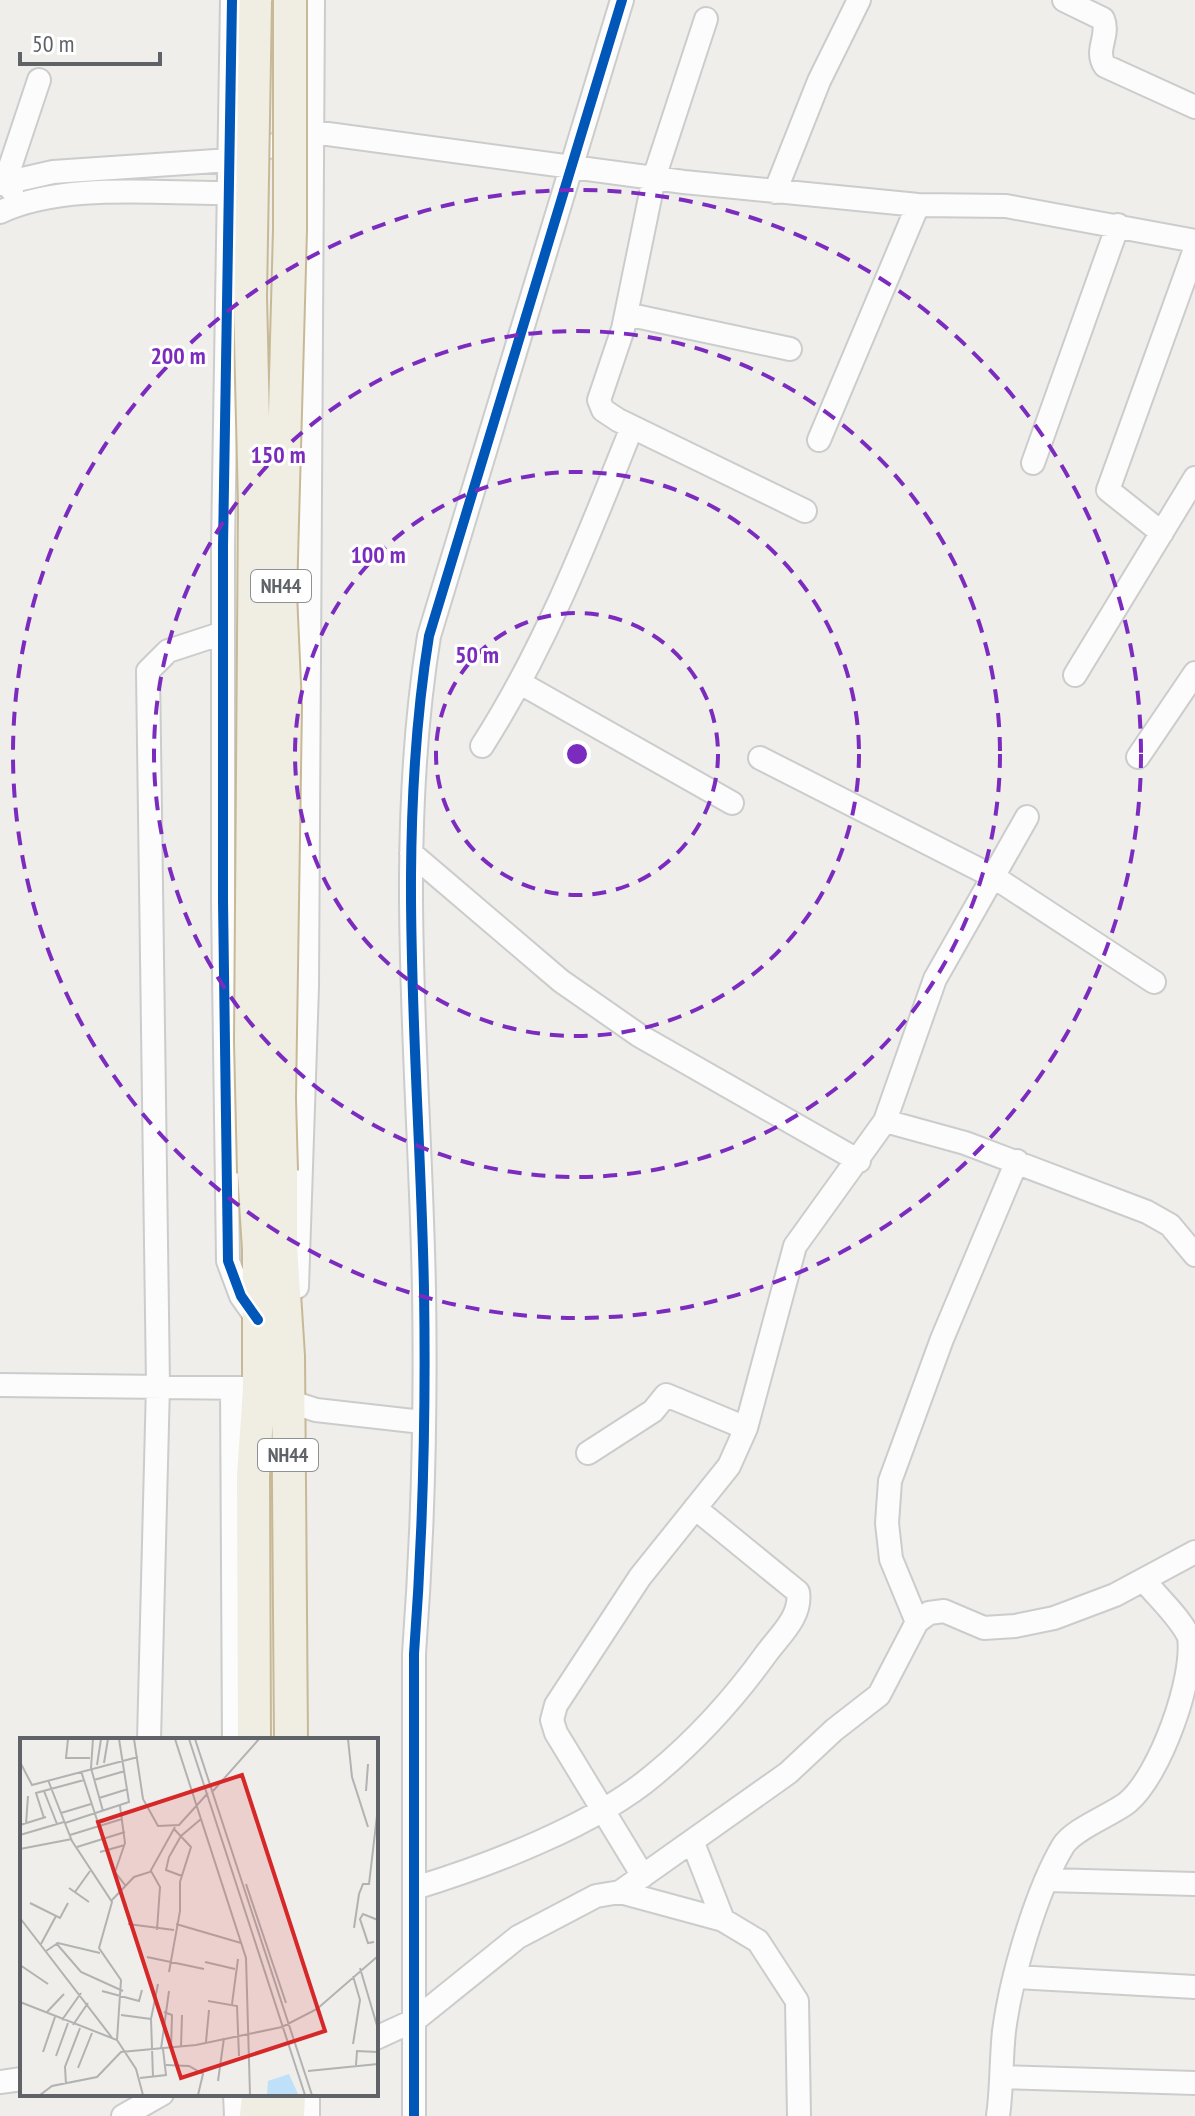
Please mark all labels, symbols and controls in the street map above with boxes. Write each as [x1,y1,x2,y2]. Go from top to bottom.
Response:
scale bar [20,16,160,66]
text: 50 m [32,28,74,59]
text: 200 m [150,340,206,371]
text: 150 m [250,439,306,470]
text: 100 m [350,539,406,570]
road number: NH44 [251,570,311,602]
text: 50 m [455,639,499,670]
centre of rings [563,740,591,768]
road number: NH44 [258,1439,318,1471]
inset map [20,1738,378,2096]

